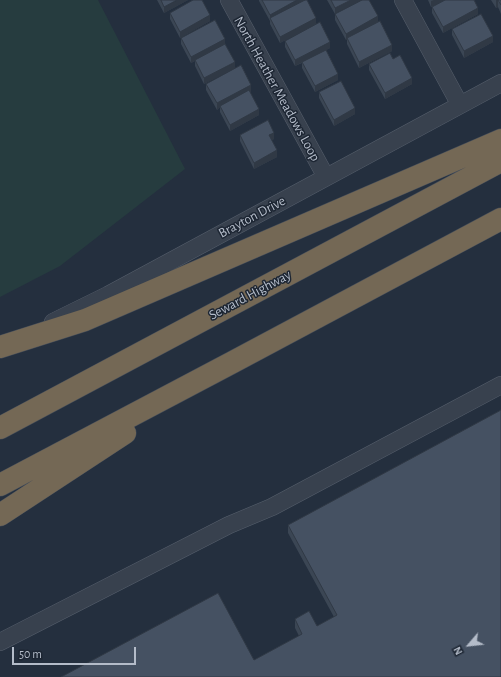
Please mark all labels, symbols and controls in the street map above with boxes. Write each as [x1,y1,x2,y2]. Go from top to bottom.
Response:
street label: North Heather Meadows Loop [230,14,324,164]
street label: Brayton Drive [216,192,288,242]
street label: Seward Highway [206,266,294,324]
north arrow [449,625,489,665]
scale bar [14,639,138,665]
text: N [451,645,465,657]
text: 50 m [19,648,42,660]

